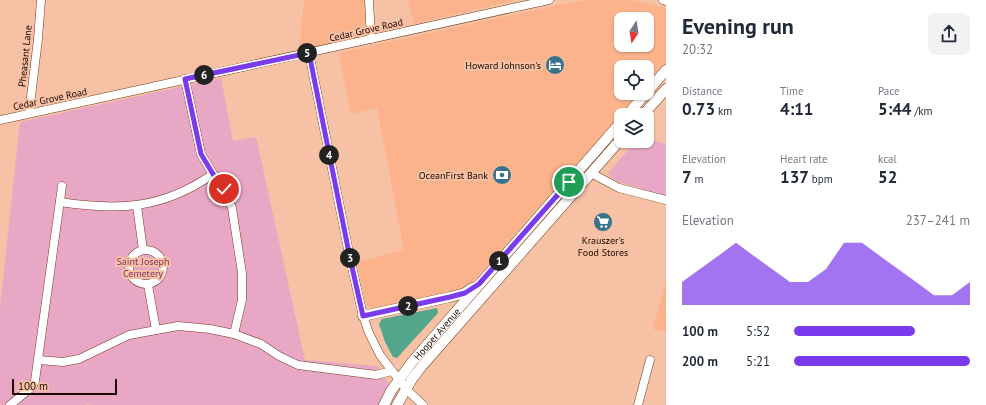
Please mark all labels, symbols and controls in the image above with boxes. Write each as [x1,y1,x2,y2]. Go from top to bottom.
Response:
north arrow [614,12,654,52]
map controls [614,12,654,148]
text: Evening run [682,12,794,40]
button: share [928,13,970,55]
street label: Cedar Grove Road [328,15,404,45]
street label: Pheasant Lane [15,24,35,88]
text: 20:32 [682,41,713,58]
pin: 5 [297,43,317,63]
text: 5 [304,46,310,60]
hotel icon: Howard Johnson's [544,54,566,76]
place label: Howard Johnson's [465,59,541,72]
button: locate [614,60,654,100]
pin: 6 [194,65,214,85]
text: 6 [201,68,207,82]
text: Distance [682,84,722,98]
text: Time [780,84,804,98]
text: Pace [878,84,900,98]
street label: Cedar Grove Road [12,85,88,113]
text: 0.73 [682,98,715,120]
text: 4:11 [780,98,814,120]
text: 5:44 [878,98,912,120]
text: km [715,104,732,118]
text: /km [912,104,933,118]
button: layers [614,108,654,148]
pin: 4 [319,145,339,165]
text: 4 [326,148,332,162]
text: Elevation [682,152,726,166]
text: Heart rate [780,152,828,166]
text: kcal [878,152,897,166]
bank icon: OceanFirst Bank [491,164,513,186]
pin [552,165,586,199]
text: 7 [682,166,692,188]
text: 137 [780,166,809,188]
text: 52 [878,166,897,188]
place label: OceanFirst Bank [419,169,488,182]
icon: arrive [558,171,580,193]
pin [207,172,241,206]
text: m [692,172,704,186]
text: bpm [809,172,833,186]
icon: check [213,178,235,200]
supermarket icon: Krauszer's Food Stores [592,211,614,233]
text: Elevation [682,212,734,229]
text: 237–241 m [906,212,970,229]
place label: Krauszer's Food Stores [578,234,628,259]
pin: 3 [340,248,360,268]
text: 3 [347,251,353,265]
pin: 1 [489,251,509,271]
text: 1 [496,254,502,268]
park label: Saint Joseph Cemetery [117,255,169,280]
pin: 2 [398,296,418,316]
text: 2 [405,299,411,313]
street label: Hooper Avenue [410,305,463,362]
text: 100 m [682,323,718,340]
text: 5:52 [746,323,770,340]
text: 200 m [682,353,718,370]
text: 5:21 [746,353,770,370]
scale bar [12,377,117,396]
text: 100 m [18,379,48,393]

